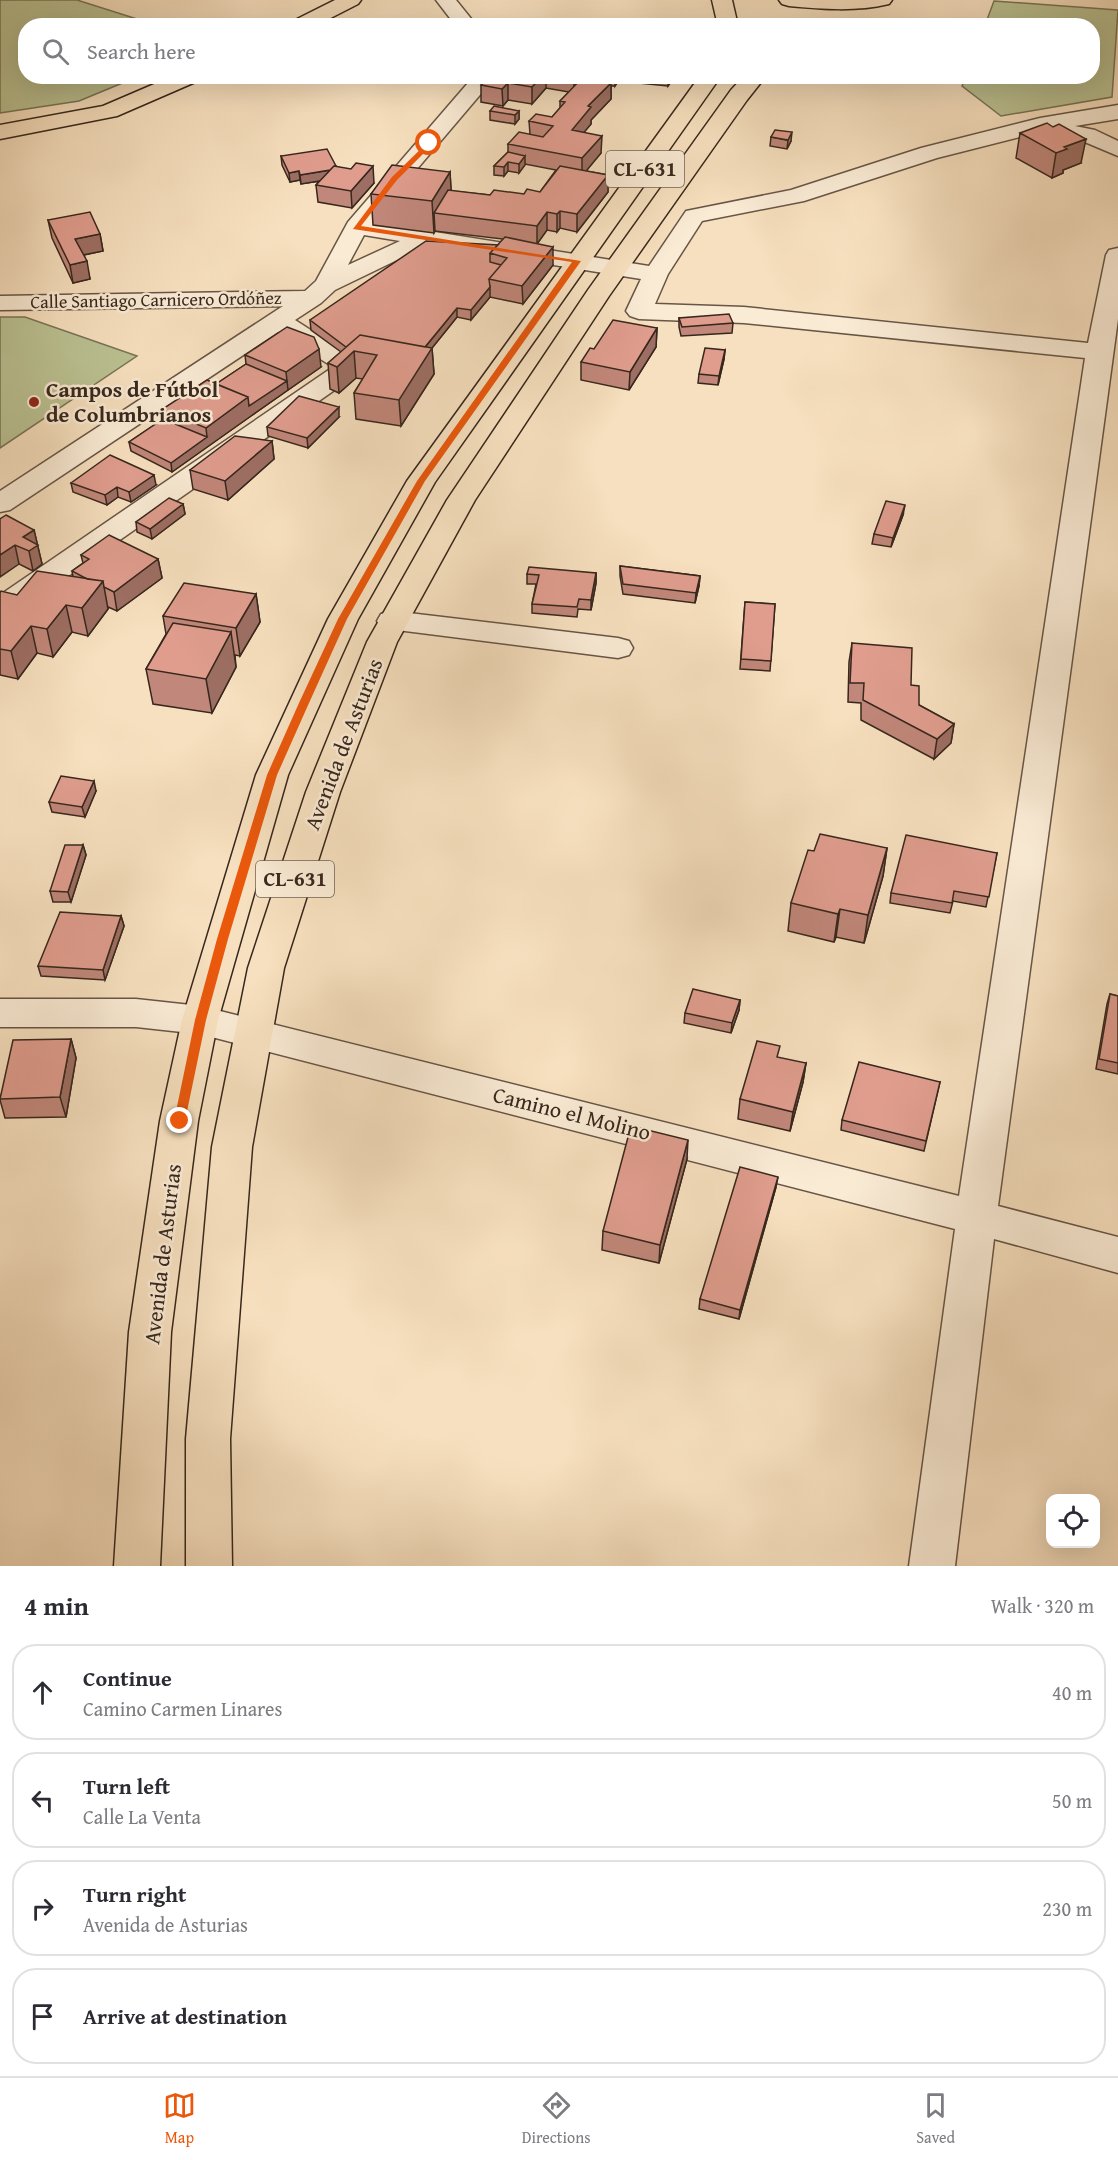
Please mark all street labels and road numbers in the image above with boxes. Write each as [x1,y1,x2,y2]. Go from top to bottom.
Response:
road number: CL-631 [606,151,684,187]
street label: Calle Santiago Carnicero Ordóñez [30,284,282,315]
street label: Avenida de Asturias [296,654,390,834]
road number: CL-631 [256,861,334,897]
street label: Camino el Molino [490,1078,654,1148]
street label: Avenida de Asturias [135,1162,189,1346]

